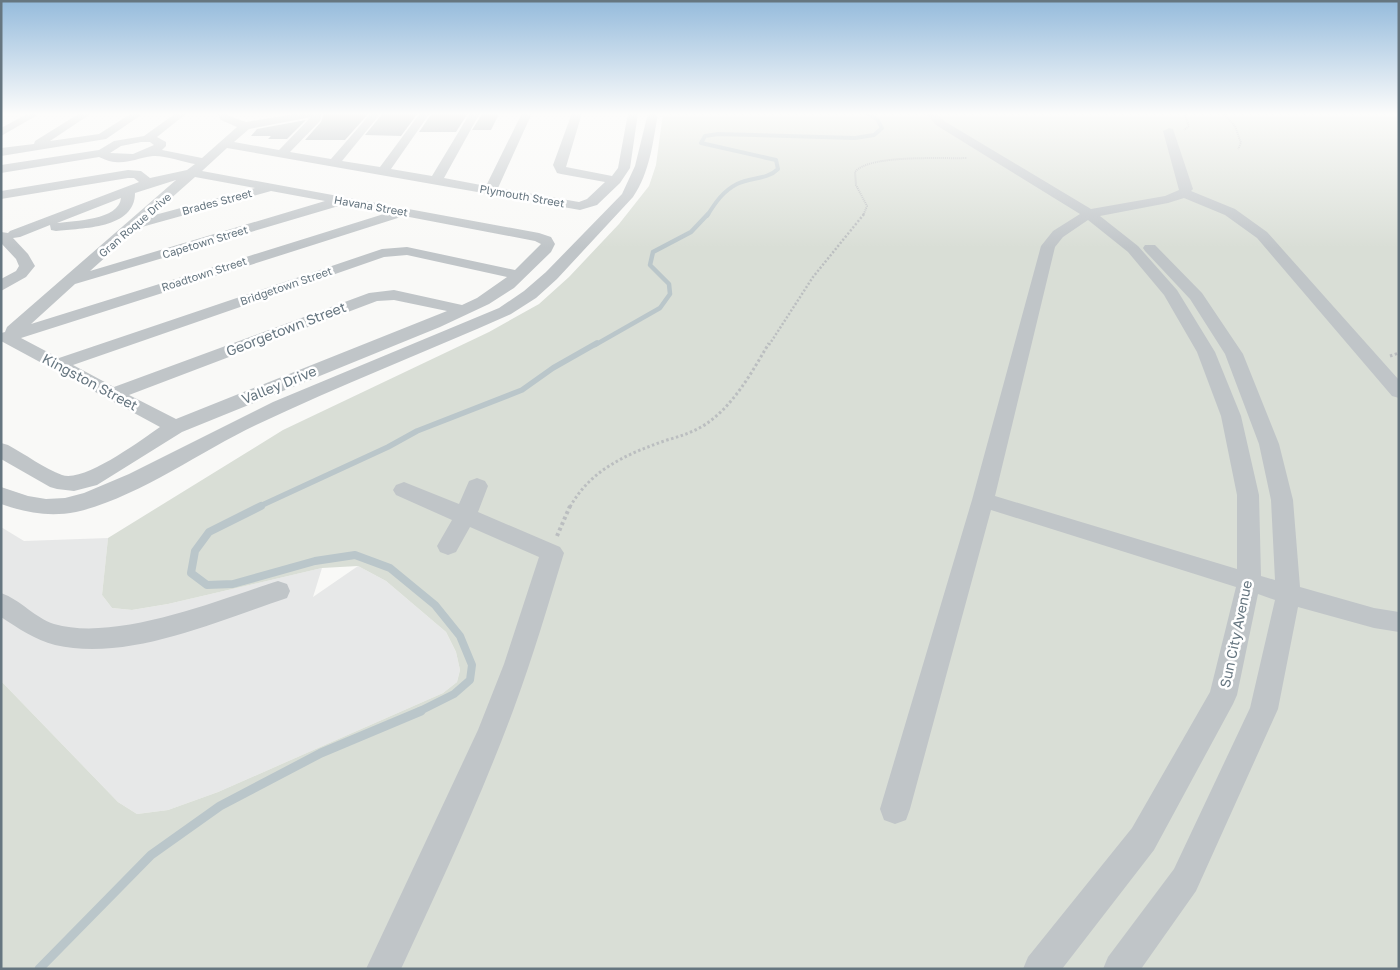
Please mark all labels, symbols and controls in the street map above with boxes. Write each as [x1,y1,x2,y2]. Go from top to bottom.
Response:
street label: Plymouth Street [479,182,566,209]
street label: Brades Street [180,186,253,217]
street label: Gran Roque Drive [96,190,173,260]
street label: Havana Street [333,193,409,218]
street label: Capetown Street [161,222,249,261]
street label: Roadtown Street [160,254,248,293]
street label: Bridgetown Street [238,264,334,307]
street label: Georgetown Street [223,298,348,359]
street label: Kingston Street [40,349,141,414]
street label: Valley Drive [239,362,319,407]
street label: Sun City Avenue [1216,579,1255,689]

